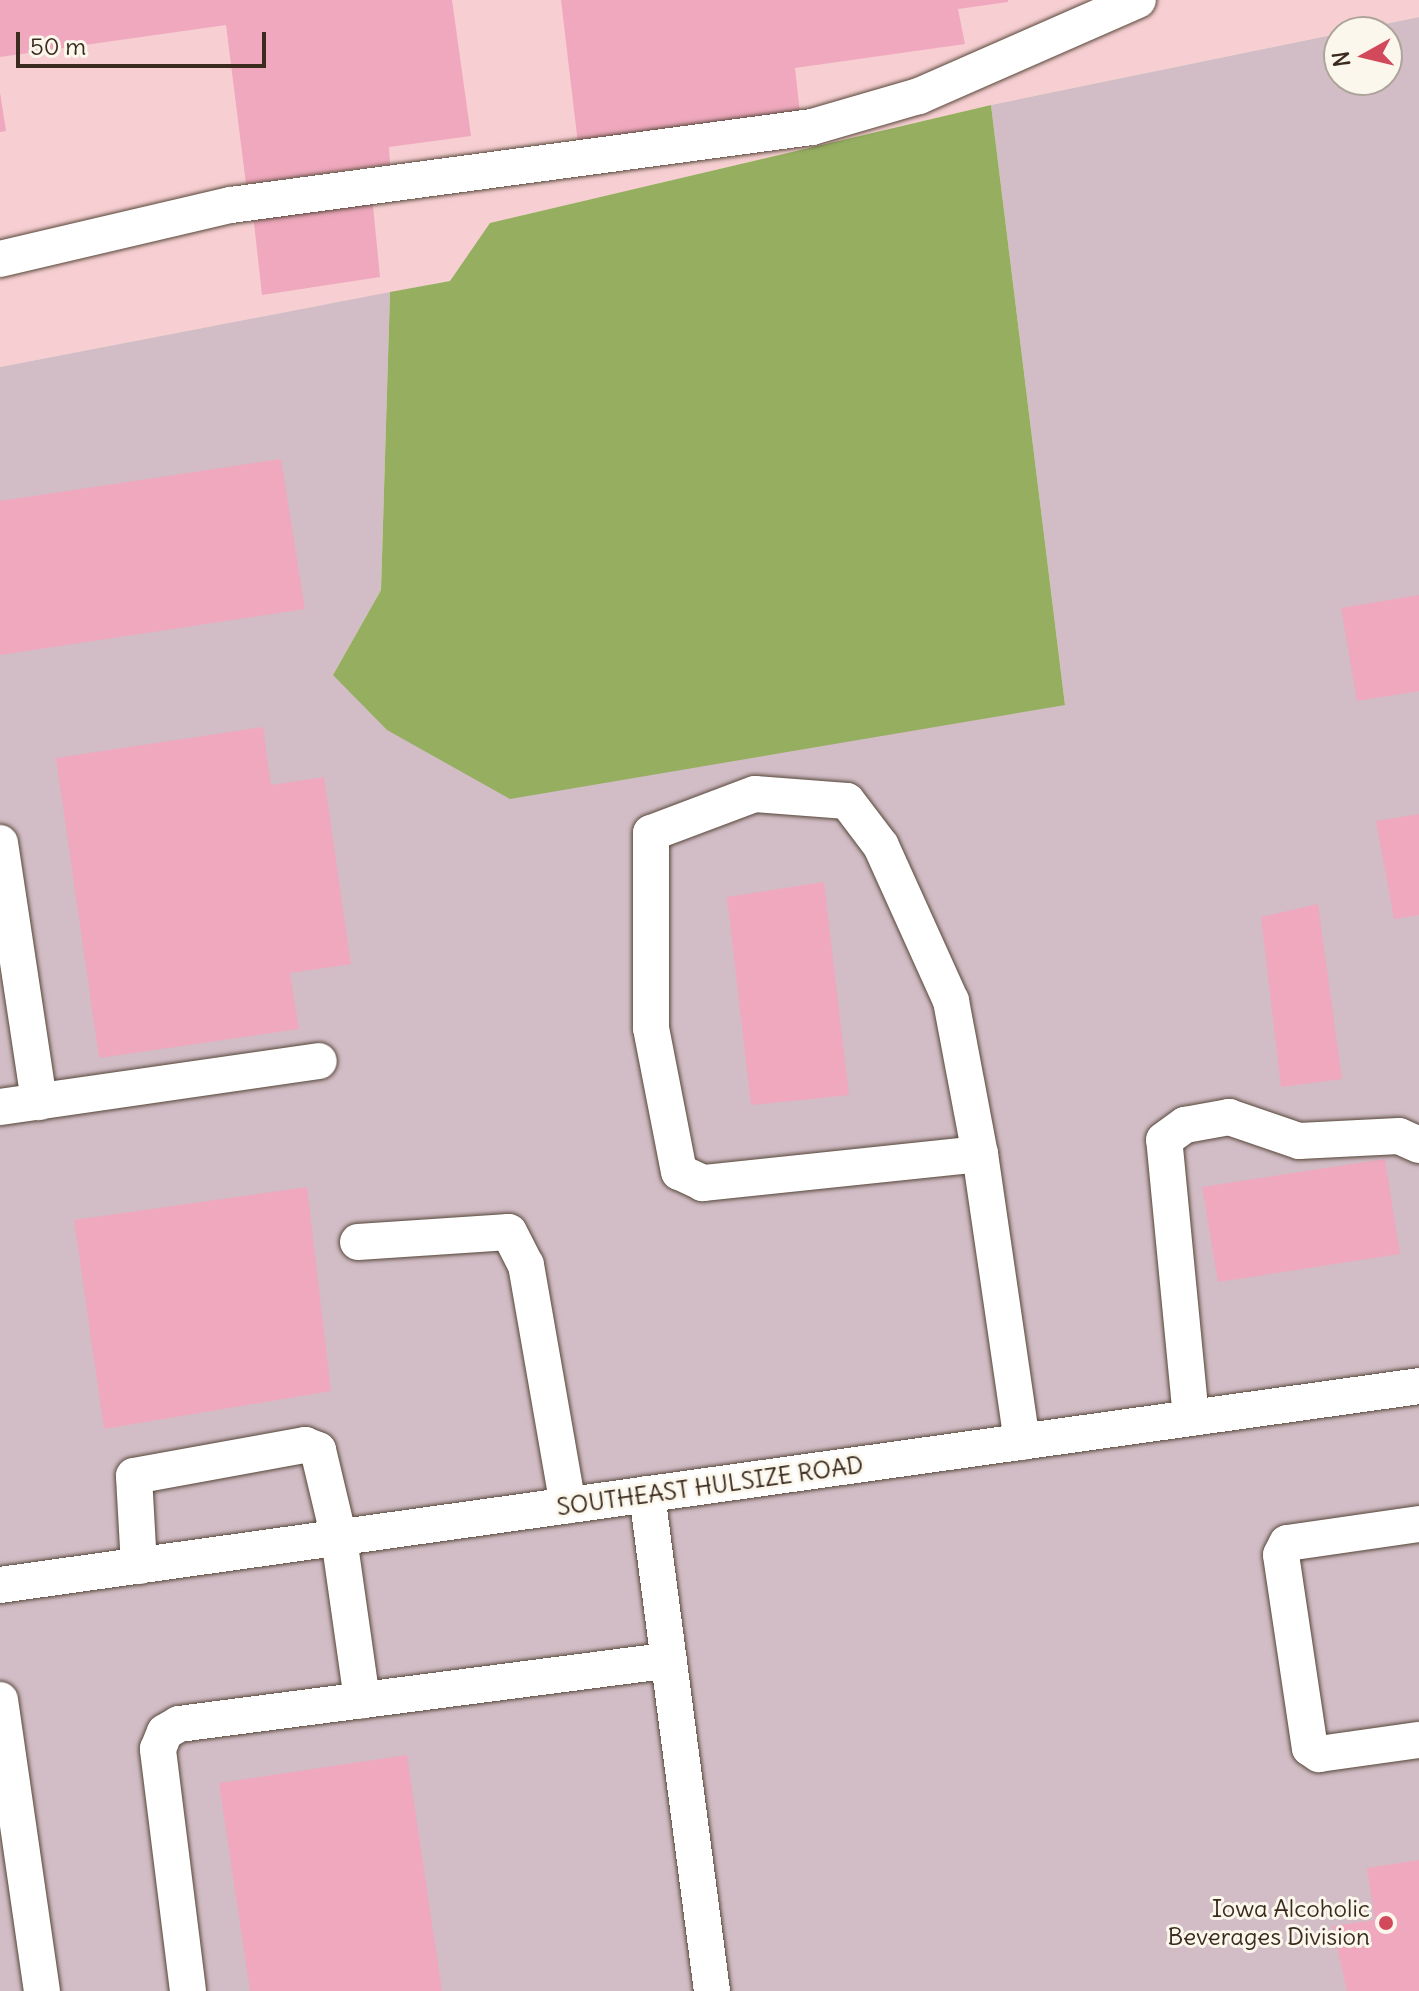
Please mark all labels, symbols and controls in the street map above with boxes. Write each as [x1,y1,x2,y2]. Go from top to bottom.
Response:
scale bar [20,16,270,66]
north arrow [1323,16,1403,96]
text: 50 m [30,31,86,61]
text: N [1326,50,1356,69]
street label: SOUTHEAST HULSIZE ROAD [555,1450,865,1522]
place label: Iowa Alcoholic Beverages Division [1168,1895,1370,1951]
marker: Iowa Alcoholic Beverages Division [1377,1914,1395,1932]

